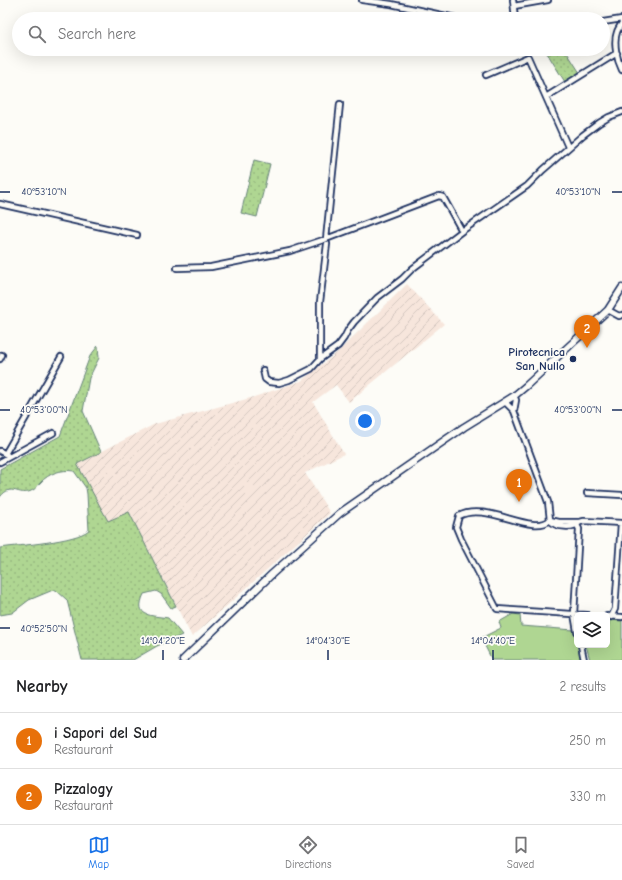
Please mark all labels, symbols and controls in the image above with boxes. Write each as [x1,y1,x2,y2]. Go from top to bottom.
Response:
search box [12,12,610,56]
icon: search [26,23,48,45]
text: Search here [58,25,136,43]
text: 40°53'10"N [21,186,67,198]
text: 40°53'10"N [555,186,601,198]
pin: 2 [574,315,600,348]
place label: Pirotecnica San Nullo [508,345,565,373]
marker: Pirotecnica San Nullo [568,354,578,364]
text: 40°53'00"N [20,404,68,416]
text: 40°53'00"N [554,404,602,416]
your location [355,411,375,431]
pin: 1 [506,469,532,502]
map controls [574,612,610,648]
button: layers [574,612,610,648]
text: 40°52'50"N [21,623,67,635]
text: 14°04'20"E [141,635,185,647]
text: 14°04'30"E [306,635,350,647]
text: 14°04'40"E [471,635,515,647]
text: Nearby [16,677,67,696]
text: 2 results [559,679,606,694]
text: i Sapori del Sud [54,724,157,742]
text: 1 [26,733,32,748]
text: 250 m [569,733,606,748]
text: Restaurant [54,742,113,757]
text: Pizzalogy [54,780,113,798]
text: 2 [26,789,32,804]
text: 330 m [570,789,606,804]
text: Restaurant [54,798,113,813]
tab: Map [88,834,110,871]
tab: Directions [285,834,332,871]
tab: Saved [507,834,534,871]

